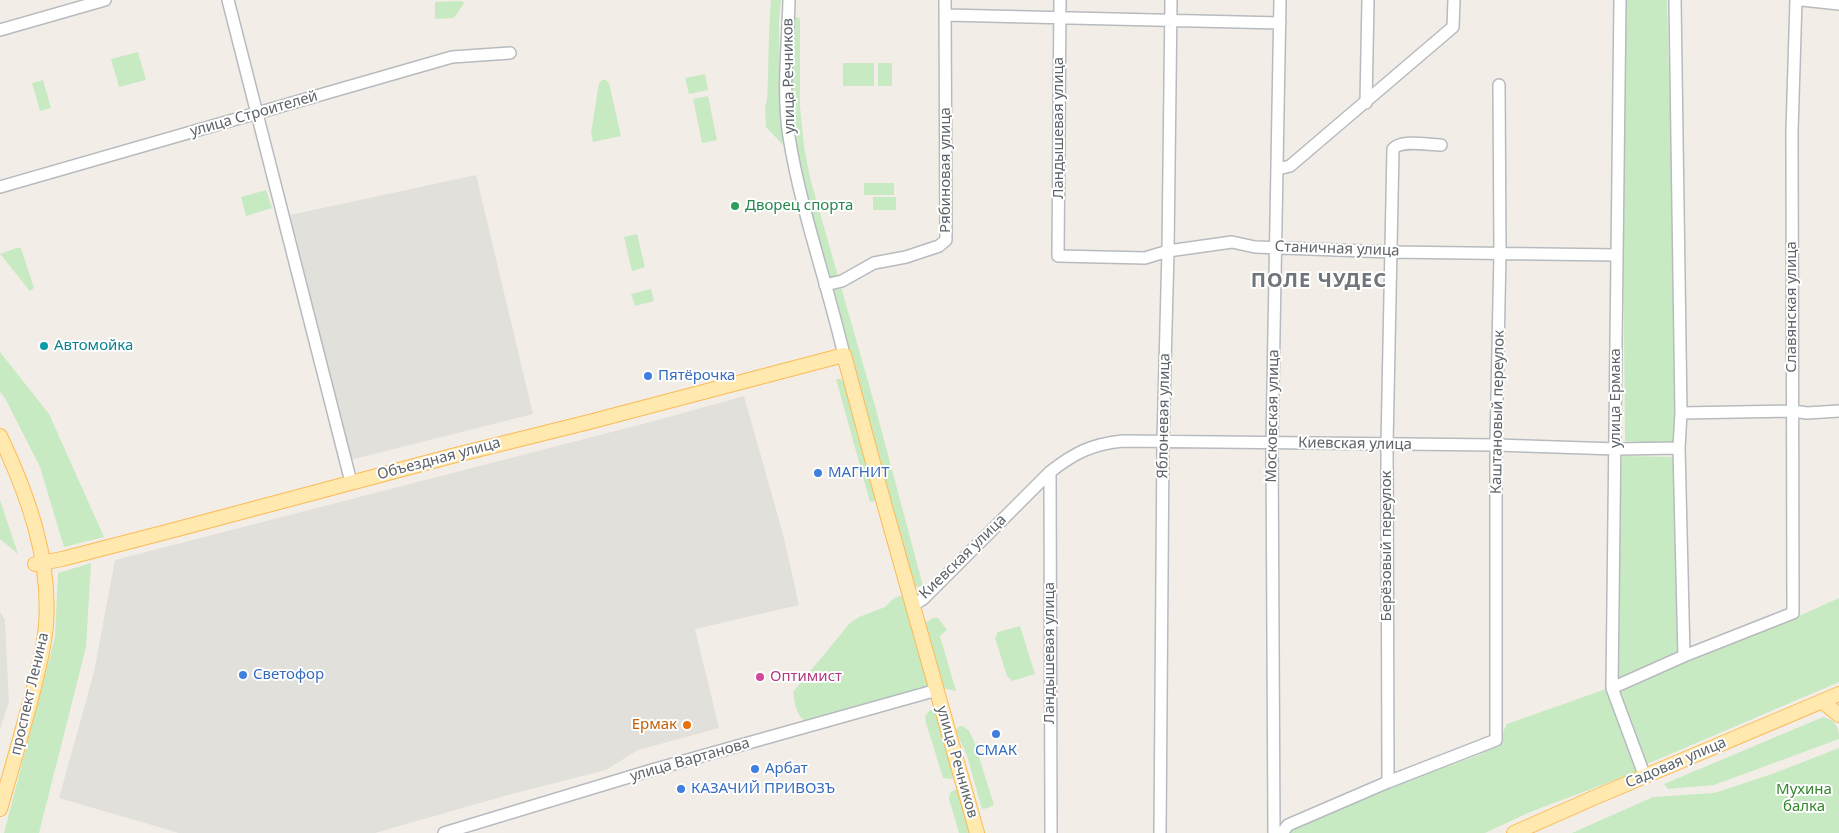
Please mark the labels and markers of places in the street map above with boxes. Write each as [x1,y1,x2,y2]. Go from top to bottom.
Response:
place label: Дворец спорта [745,197,853,215]
marker: Дворец спорта [729,200,741,212]
place label: Автомойка [54,337,133,355]
marker: Автомойка [38,340,50,352]
place label: Пятёрочка [658,367,735,385]
marker: Пятёрочка [642,370,654,382]
place label: МАГНИТ [828,464,890,482]
marker: МАГНИТ [812,467,824,479]
place label: Светофор [253,666,324,684]
place label: Оптимист [770,668,842,686]
marker: Светофор [237,669,249,681]
marker: Оптимист [754,671,766,683]
place label: Ермак [632,716,677,734]
marker: Ермак [681,719,693,731]
marker: СМАК [990,728,1002,740]
place label: СМАК [975,742,1017,760]
place label: Арбат [765,760,808,778]
marker: Арбат [749,763,761,775]
place label: КАЗАЧИЙ ПРИВОЗЪ [691,780,835,798]
marker: КАЗАЧИЙ ПРИВОЗЪ [675,783,687,795]

